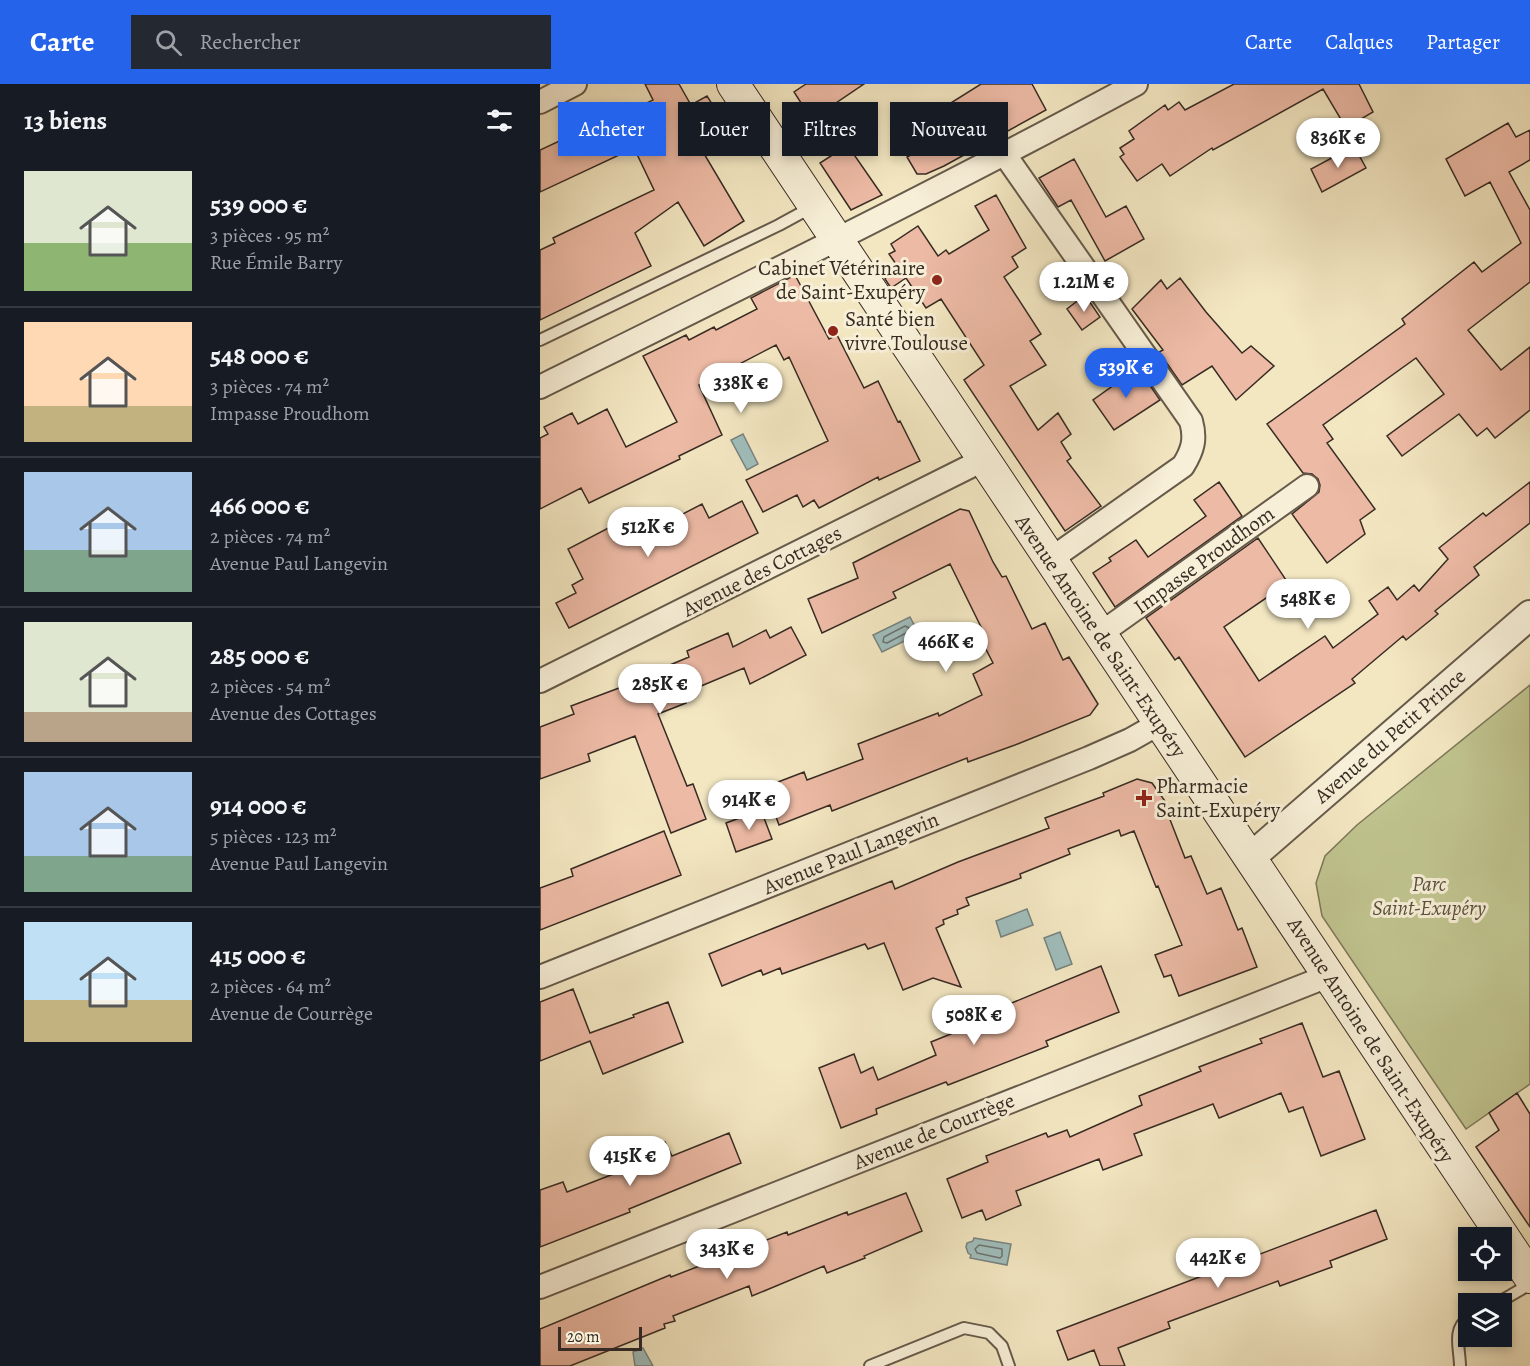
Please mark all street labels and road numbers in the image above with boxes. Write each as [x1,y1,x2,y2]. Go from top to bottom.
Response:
street label: Impasse Proudhom [1128,499,1280,621]
street label: Avenue Antoine de Saint-Exupéry [1008,508,1193,764]
street label: Avenue des Cottages [677,519,846,624]
street label: Avenue du Petit Prince [1307,662,1472,810]
street label: Avenue Paul Langevin [758,805,943,901]
street label: Avenue Antoine de Saint-Exupéry [1280,911,1461,1169]
street label: Avenue de Courrège [849,1086,1019,1176]

